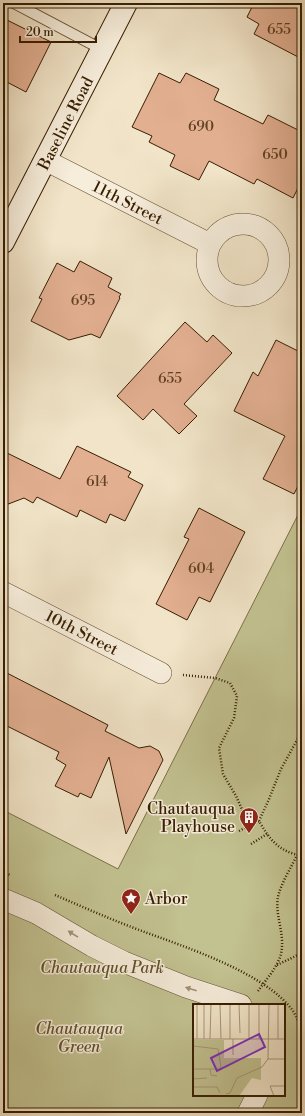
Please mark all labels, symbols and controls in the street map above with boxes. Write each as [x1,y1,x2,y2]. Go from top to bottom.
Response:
scale bar [20,18,96,44]
house number: 655 [267,21,291,39]
text: 20 m [26,25,54,40]
street label: Baseline Road [33,73,98,175]
house number: 690 [188,118,214,136]
house number: 650 [262,146,288,164]
street label: 11th Street [89,177,166,229]
house number: 695 [71,292,96,310]
house number: 655 [158,370,182,388]
house number: 614 [86,473,108,491]
house number: 604 [188,560,214,578]
street label: 10th Street [42,606,122,660]
place label: Chautauqua Playhouse [147,799,236,837]
building icon: Chautauqua Playhouse [238,806,260,834]
place icon: Arbor [120,887,142,915]
place label: Arbor [144,889,188,909]
one-way arrow [67,931,79,938]
park label: Chautauqua Park [40,958,164,978]
one-way arrow [184,985,196,991]
inset map [193,1004,285,1096]
park label: Chautauqua Green [35,1019,123,1057]

